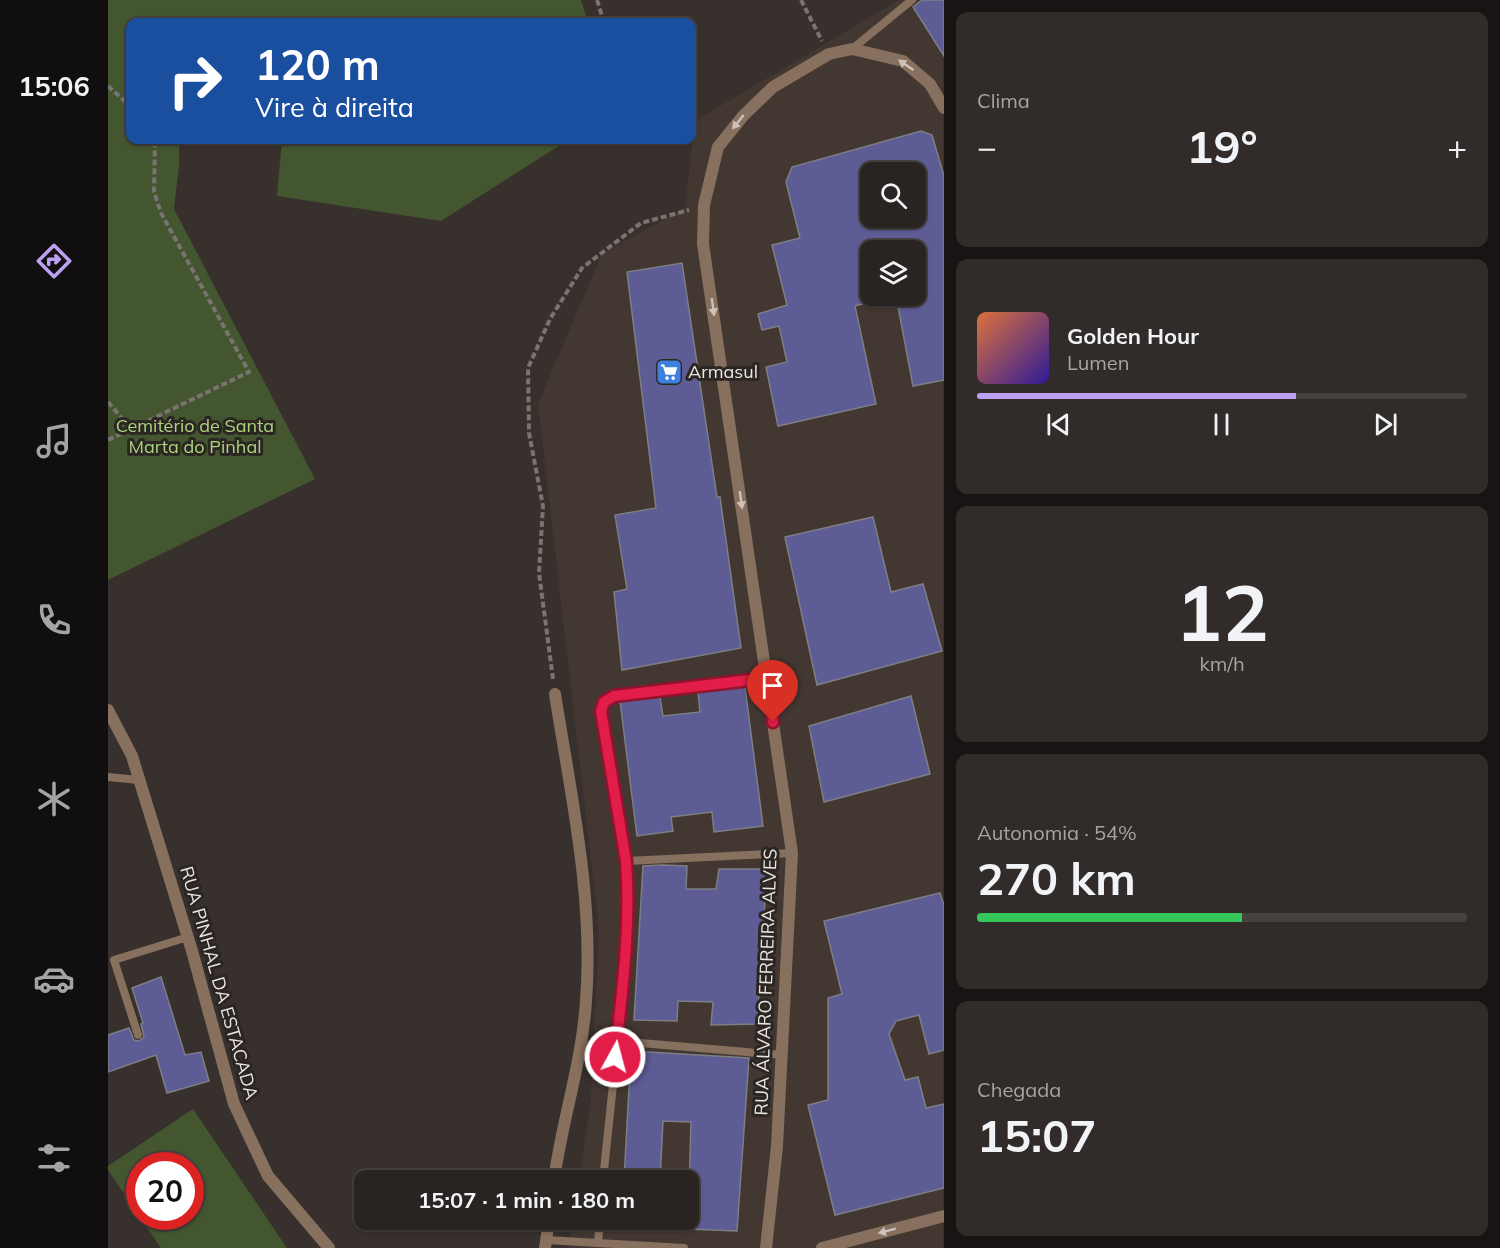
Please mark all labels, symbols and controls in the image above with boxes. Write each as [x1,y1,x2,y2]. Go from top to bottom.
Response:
text: 120 m [255,38,380,91]
icon: right [156,42,234,120]
one-way arrow [899,59,915,71]
text: 15:06 [18,69,90,103]
text: Clima [977,88,1030,113]
text: Vire à direita [255,90,414,124]
one-way arrow [732,114,745,130]
text: 19° [1186,118,1258,174]
text: − [977,126,997,167]
text: + [1447,126,1467,167]
map controls [860,162,926,306]
button: search [860,162,926,228]
icon: directions [33,240,75,282]
button: layers [860,240,926,306]
one-way arrow [708,298,717,317]
text: Golden Hour [1067,322,1199,350]
text: Lumen [1067,350,1129,375]
supermarket icon: Armasul [654,357,684,387]
place label: Armasul [688,360,758,383]
icon: previous [1042,408,1075,441]
icon: pause [1205,408,1238,441]
icon: next [1369,408,1402,441]
park label: Cemitério de Santa Marta do Pinhal [116,414,274,458]
icon: music [33,420,75,462]
one-way arrow [736,491,745,510]
text: 12 [1175,563,1269,661]
icon: phone [33,599,75,641]
text: km/h [1199,651,1245,676]
pin [747,660,798,722]
icon: arrive [756,669,789,702]
icon: climate [33,778,75,820]
text: Autonomia · 54% [977,820,1137,845]
street label: RUA ÁLVARO FERREIRA ALVES [749,848,782,1116]
text: 270 km [977,850,1136,906]
street label: RUA PINHAL DA ESTACADA [175,864,264,1102]
icon: car [33,958,75,1000]
position arrow [583,1025,647,1089]
text: Chegada [977,1077,1061,1102]
text: 15:07 [977,1107,1096,1163]
icon: filters [33,1137,75,1179]
speed limit sign: 20 [126,1152,204,1230]
text: 15:07 · 1 min · 180 m [418,1186,635,1214]
one-way arrow [878,1226,896,1236]

